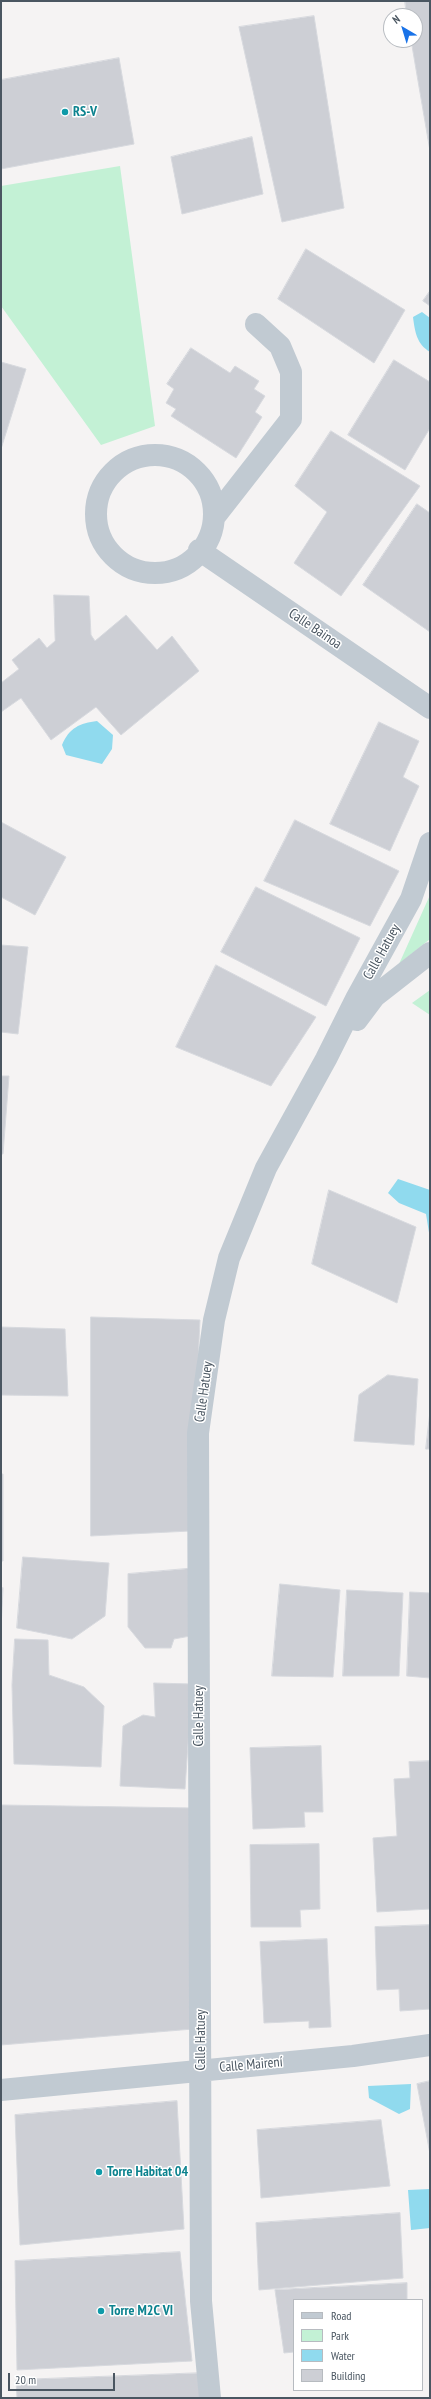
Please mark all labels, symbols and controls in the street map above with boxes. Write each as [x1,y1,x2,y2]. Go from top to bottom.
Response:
north arrow [383,8,423,48]
text: N [390,12,403,27]
place label: RS-V [73,104,97,120]
marker: RS-V [60,107,70,117]
street label: Calle Bainoa [285,605,345,653]
street label: Calle Hatuey [360,921,404,983]
street label: Calle Hatuey [191,1361,217,1423]
street label: Calle Hatuey [191,1686,207,1746]
street label: Calle Hatuey [193,2010,209,2070]
street label: Calle Mairení [219,2054,283,2076]
place label: Torre Habitat 04 [107,2164,188,2180]
marker: Torre Habitat 04 [94,2167,104,2177]
legend [293,2299,423,2391]
place label: Torre M2C VI [109,2303,173,2319]
marker: Torre M2C VI [96,2306,106,2316]
text: Road [331,2308,351,2323]
text: Park [331,2328,349,2343]
text: Water [331,2348,355,2363]
scale bar [10,2365,117,2391]
text: Building [331,2368,366,2383]
text: 20 m [15,2372,36,2387]

